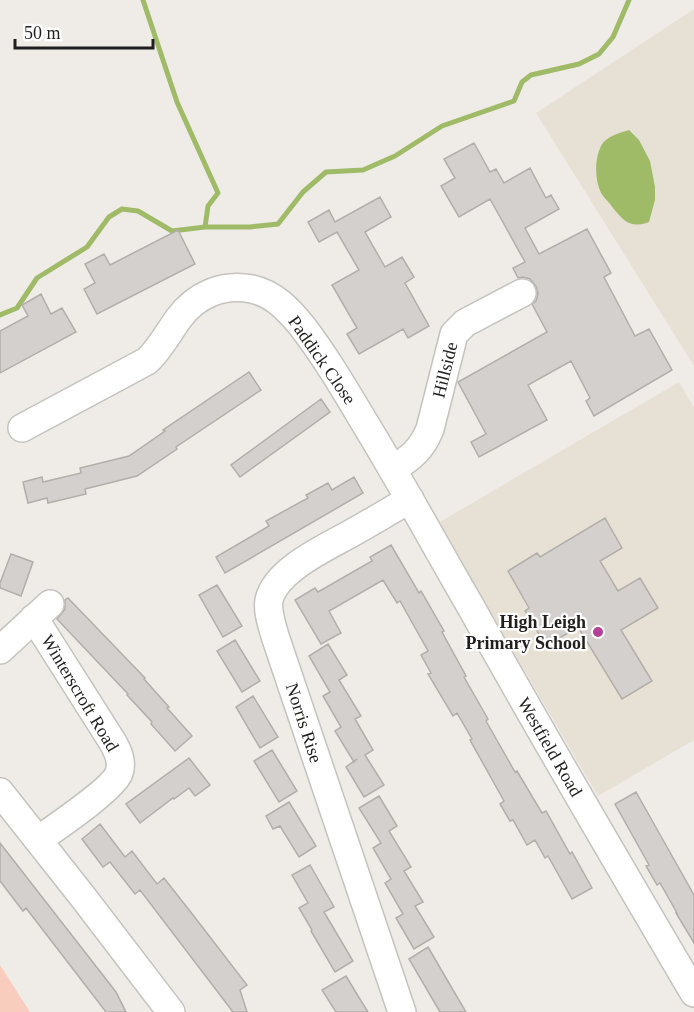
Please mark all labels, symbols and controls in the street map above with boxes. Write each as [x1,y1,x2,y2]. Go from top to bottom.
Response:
scale bar [15,12,153,50]
text: 50 m [24,23,61,43]
street label: Paddick Close [284,312,360,408]
street label: Hillside [428,340,462,400]
place label: High Leigh Primary School [466,612,586,653]
marker: High Leigh Primary School [591,625,605,639]
street label: Winterscroft Road [37,631,123,755]
street label: Norris Rise [282,681,326,765]
street label: Westfield Road [514,694,586,800]

